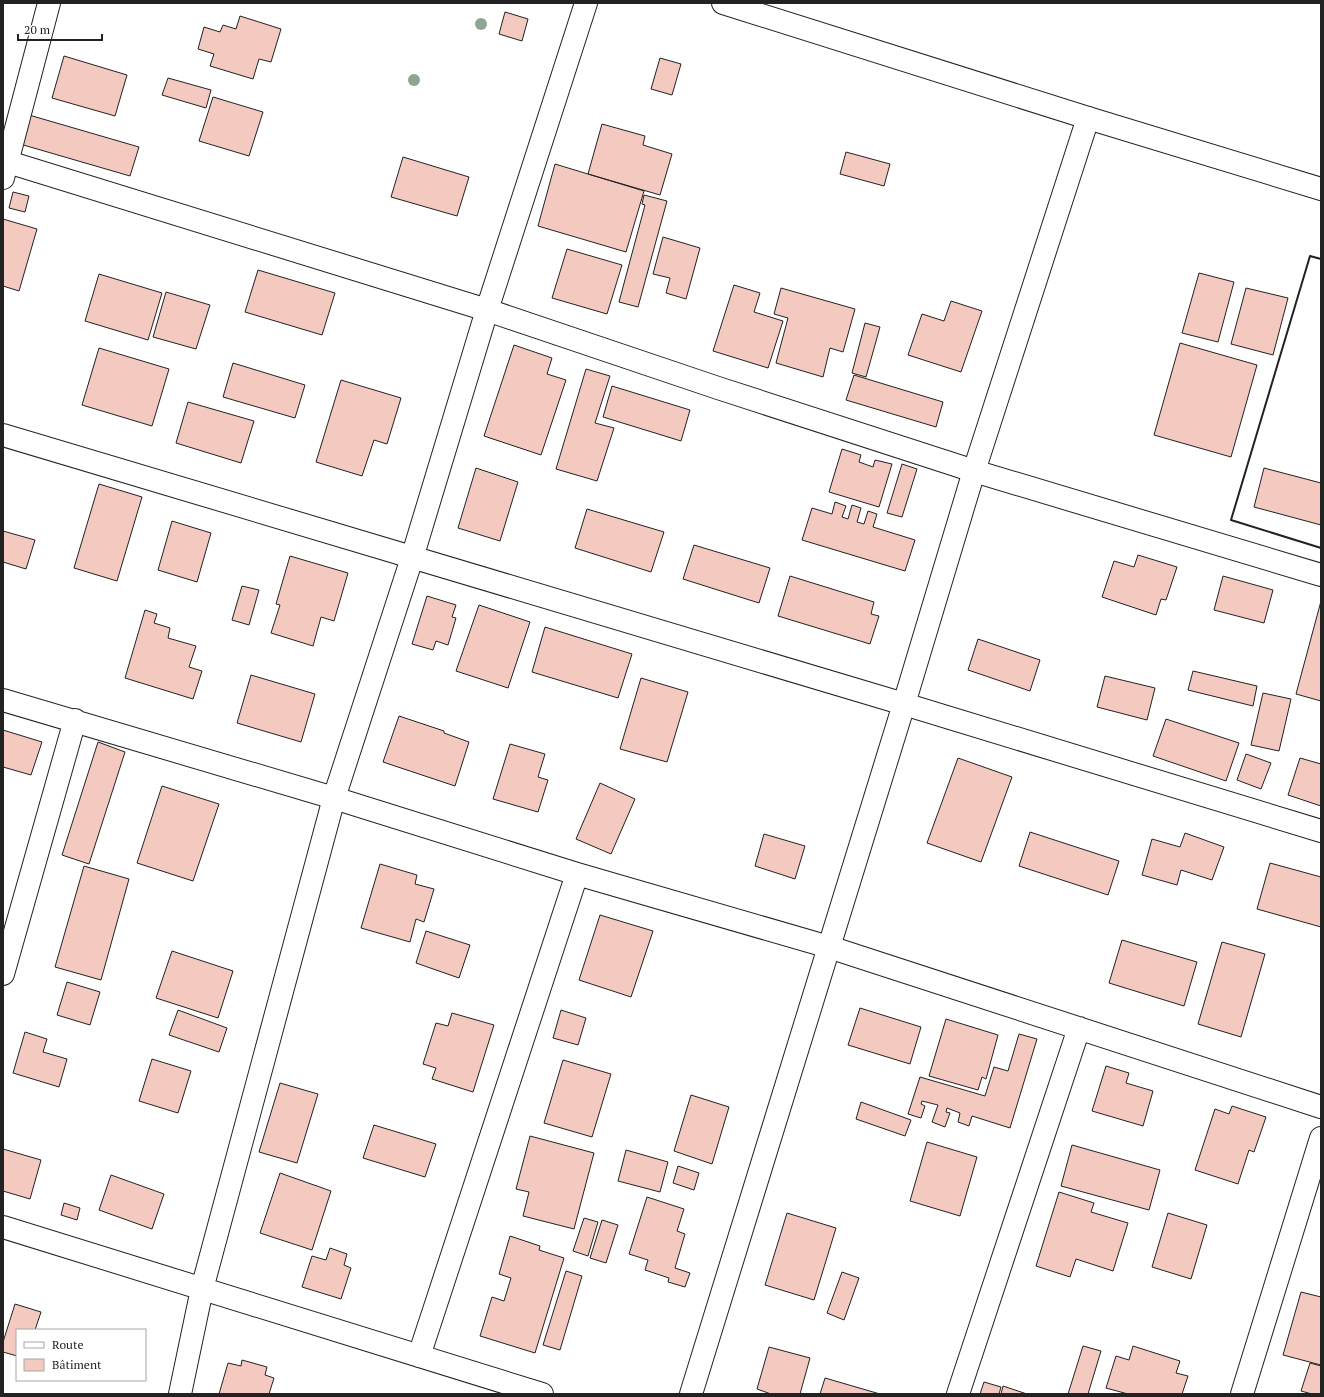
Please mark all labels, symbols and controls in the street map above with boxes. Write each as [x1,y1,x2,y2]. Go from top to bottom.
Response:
scale bar [18,16,102,42]
text: 20 m [24,22,51,37]
legend [16,1329,146,1381]
text: Route [52,1337,83,1352]
text: Bâtiment [52,1357,102,1372]

